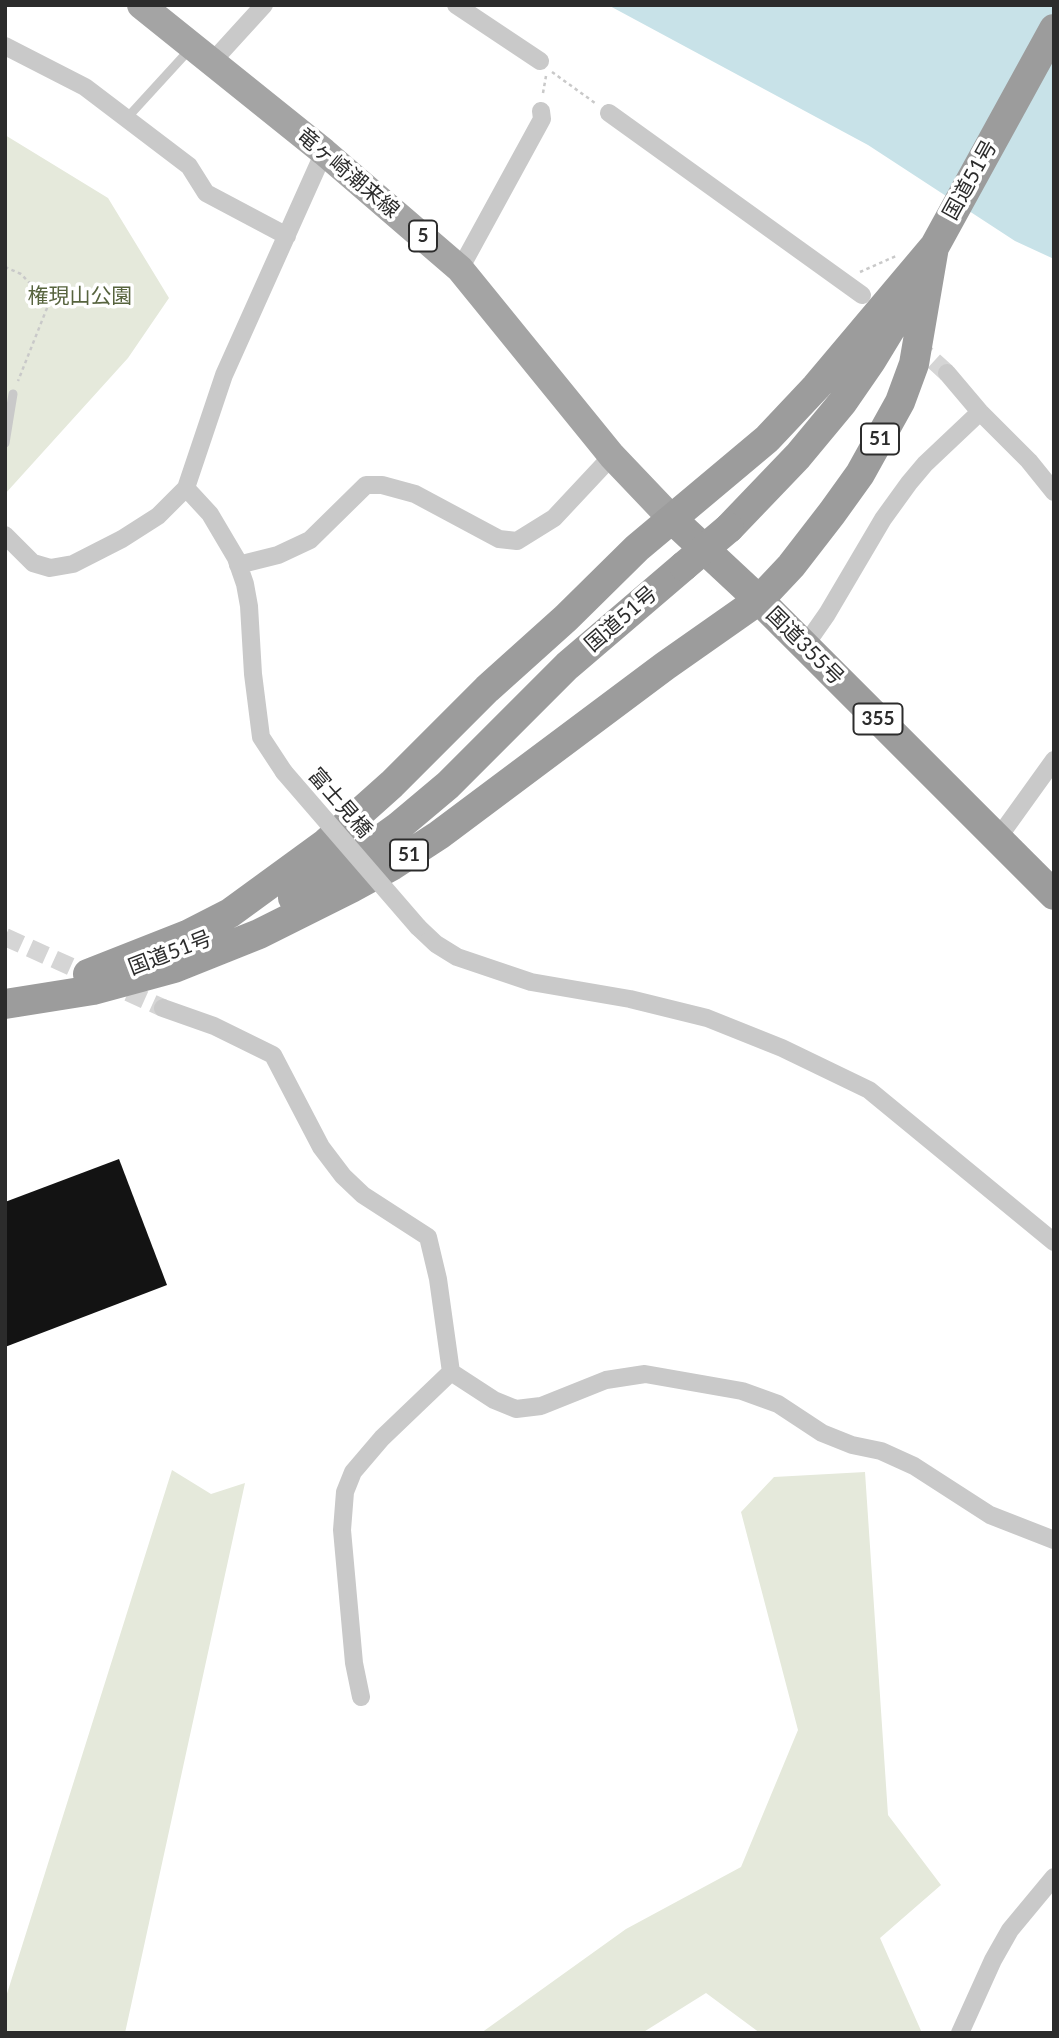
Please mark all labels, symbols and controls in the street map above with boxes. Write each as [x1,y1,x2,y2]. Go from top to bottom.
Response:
street label: 竜ヶ崎潮来線 [292,123,404,223]
street label: 国道51号 [938,136,1002,224]
road number: 5 [409,220,437,252]
park label: 権現山公園 [28,283,132,309]
road number: 51 [861,424,899,454]
street label: 国道51号 [580,581,662,657]
street label: 国道355号 [761,602,849,690]
road number: 355 [854,704,903,734]
street label: 富士見橋 [303,763,377,843]
road number: 51 [390,840,428,870]
street label: 国道51号 [125,926,215,980]

